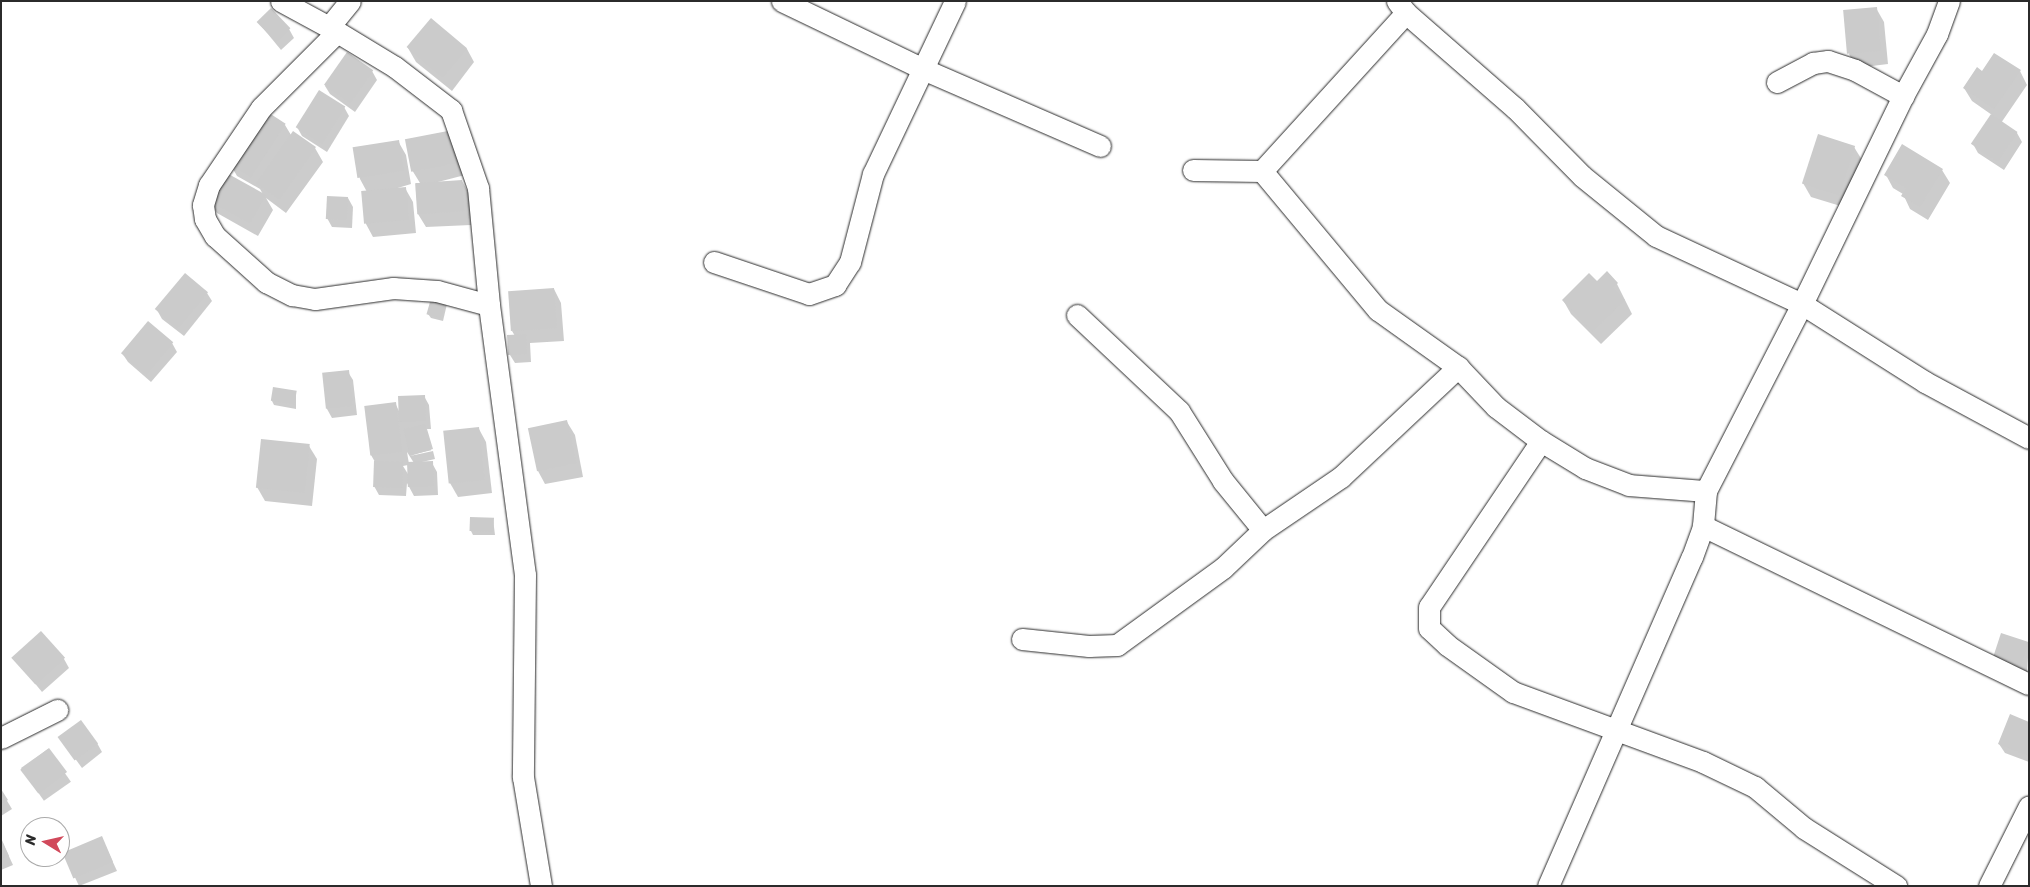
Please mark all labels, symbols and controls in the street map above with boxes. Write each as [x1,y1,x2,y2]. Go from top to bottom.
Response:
north arrow [20,817,70,867]
text: N [18,833,44,846]

